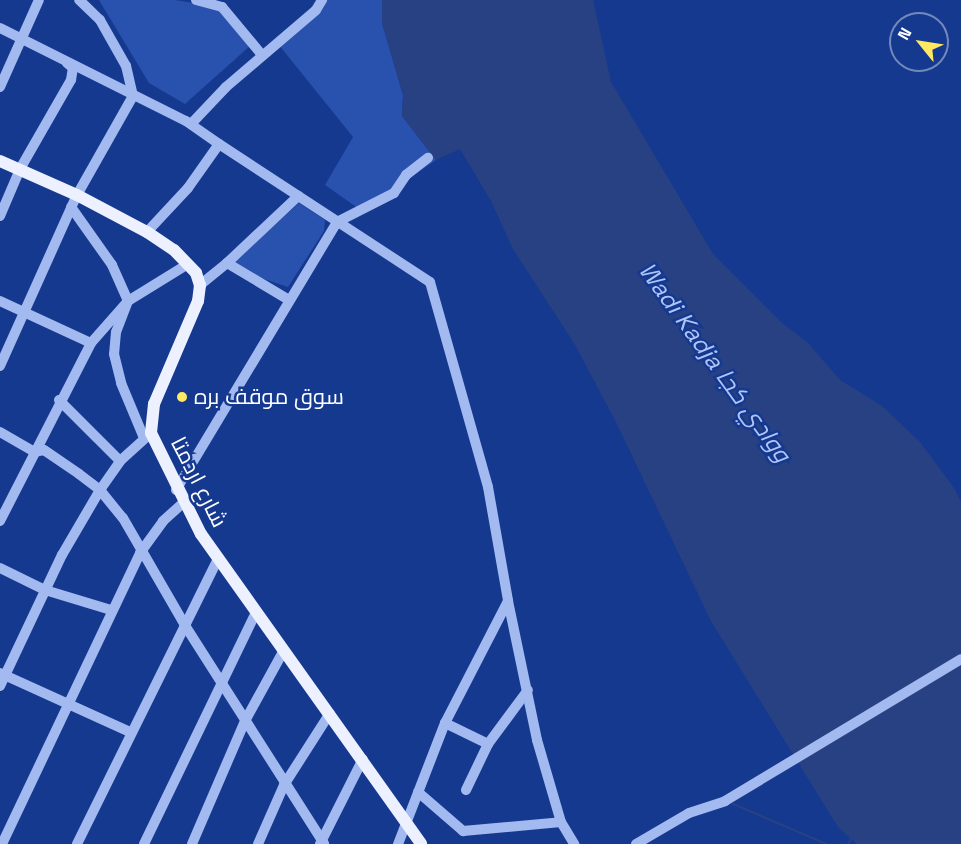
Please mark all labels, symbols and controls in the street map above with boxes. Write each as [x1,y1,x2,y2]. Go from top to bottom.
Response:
north arrow [889,12,949,72]
text: N [893,24,916,44]
water label: Wadi Kadja ووادي كجا [633,257,797,467]
place label: سوق موقف بره [194,384,344,410]
marker: سوق موقف بره [175,390,189,404]
street label: شارع اردمتا [165,432,233,532]

